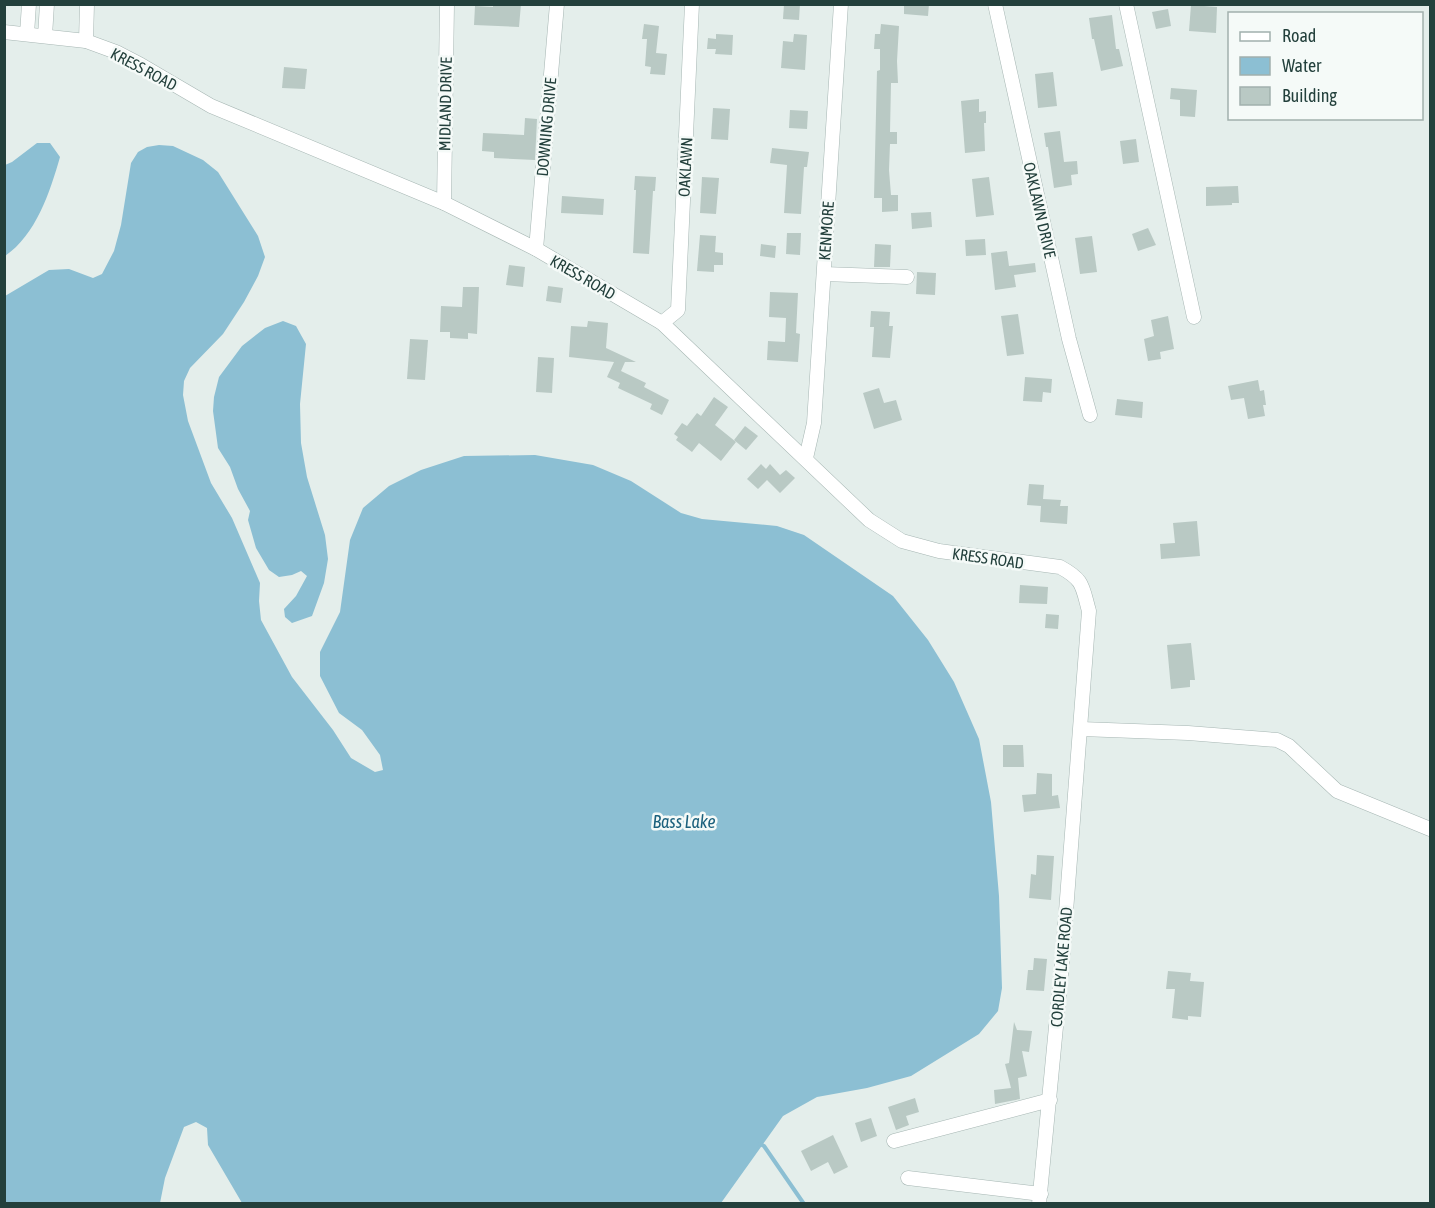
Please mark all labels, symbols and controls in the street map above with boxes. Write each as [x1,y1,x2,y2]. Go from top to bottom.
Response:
legend [1228,12,1423,120]
text: Road [1282,25,1316,46]
street label: KRESS ROAD [108,44,180,94]
text: Water [1282,55,1322,76]
street label: MIDLAND DRIVE [435,57,455,151]
street label: DOWNING DRIVE [533,77,559,177]
text: Building [1282,85,1337,106]
street label: OAKLAWN [674,137,696,197]
street label: OAKLAWN DRIVE [1020,160,1060,260]
street label: KENMORE [815,201,837,261]
street label: KRESS ROAD [547,251,619,303]
street label: KRESS ROAD [951,544,1025,572]
water label: Bass Lake [652,811,716,832]
street label: CORDLEY LAKE ROAD [1047,906,1075,1028]

